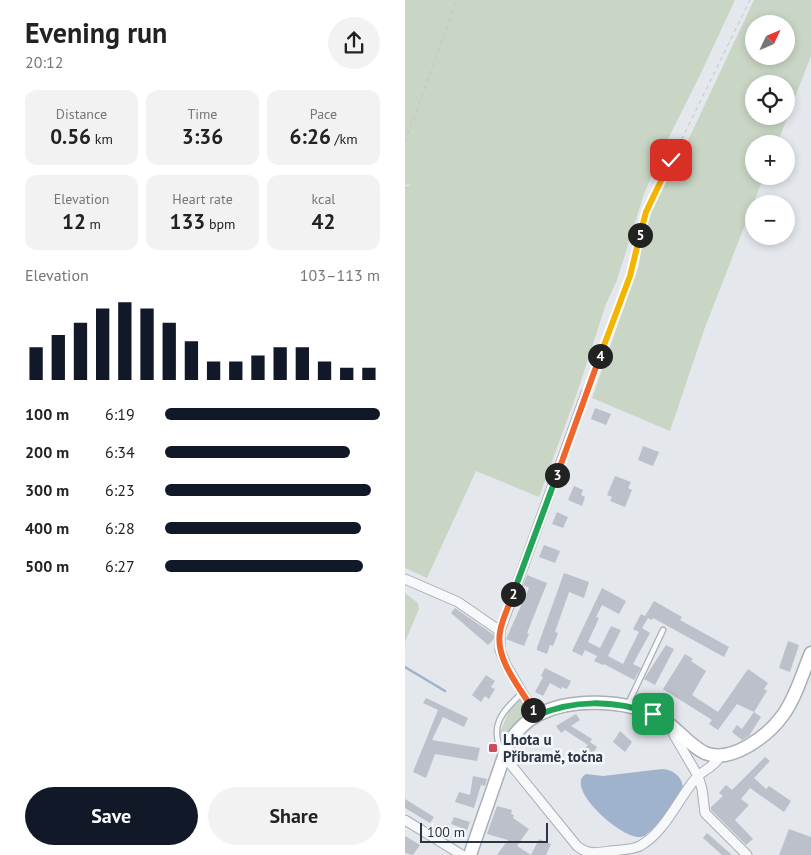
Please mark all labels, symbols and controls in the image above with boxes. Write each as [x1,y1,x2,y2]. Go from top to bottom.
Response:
text: Evening run [25,14,167,51]
north arrow [745,15,795,65]
map controls [745,15,795,245]
button: share [328,17,380,69]
text: 20:12 [25,52,63,72]
button: locate [745,75,795,125]
text: Distance [56,105,107,123]
text: Time [187,105,218,123]
text: Pace [310,105,337,123]
text: 0.56 [50,123,91,150]
text: 3:36 [182,123,223,150]
text: 6:26 [289,123,331,150]
text: km [91,130,113,148]
text: /km [331,130,358,148]
button: + [745,135,795,185]
pin [650,139,692,181]
icon: check [657,146,685,174]
text: Elevation [54,190,109,208]
text: Heart rate [172,190,233,208]
text: kcal [312,190,335,208]
button: − [745,195,795,245]
text: 12 [62,208,86,235]
text: 133 [170,208,205,235]
text: 42 [312,208,335,235]
text: m [86,215,101,233]
text: bpm [205,215,235,233]
pin: 5 [627,222,653,248]
text: 5 [637,226,644,244]
text: Elevation [25,265,89,285]
text: 103–113 m [300,265,380,285]
pin: 4 [587,344,613,368]
text: 4 [597,347,604,365]
text: 100 m [25,404,69,424]
text: 6:19 [105,404,135,424]
text: 200 m [25,442,69,462]
text: 6:34 [105,442,135,462]
pin: 3 [545,462,569,488]
text: 3 [554,466,561,484]
text: 300 m [25,480,69,500]
text: 6:23 [105,480,135,500]
text: 400 m [25,518,69,538]
text: 6:28 [105,518,135,538]
text: 500 m [25,556,69,576]
text: 6:27 [105,556,135,576]
pin: 2 [501,582,525,606]
text: 2 [510,585,517,603]
pin [632,693,674,735]
pin: 1 [521,698,545,722]
icon: arrive [639,700,667,728]
text: 1 [530,701,537,719]
place label: Lhota u Příbramě, točna [503,730,603,766]
marker: Lhota u Příbramě, točna [487,742,499,754]
button: Save [25,787,198,845]
button: Share [208,787,380,845]
scale bar [420,820,547,843]
text: 100 m [427,823,465,841]

